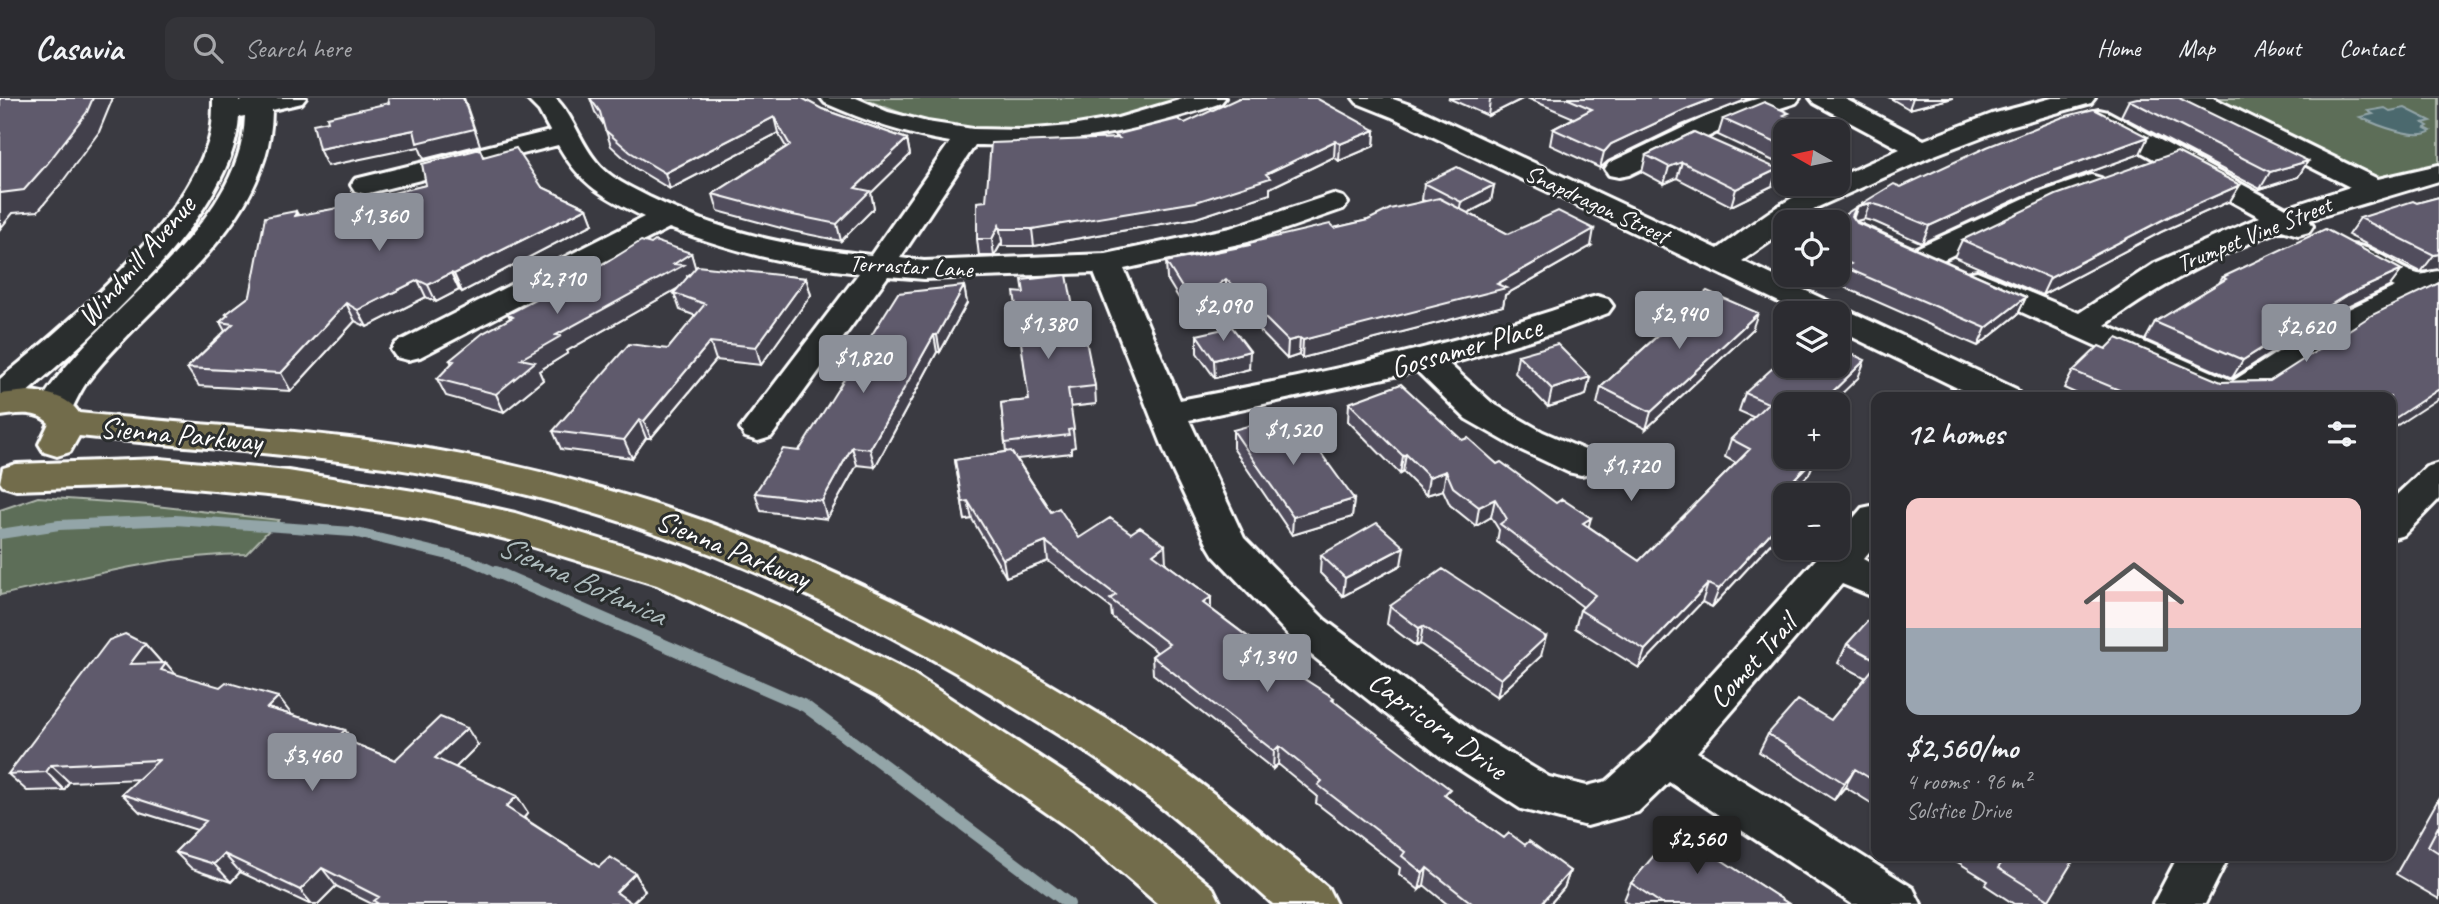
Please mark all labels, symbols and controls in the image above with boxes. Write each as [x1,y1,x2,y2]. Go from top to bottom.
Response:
search box [165,17,655,80]
text: Casavia [35,27,123,69]
icon: search [189,29,227,67]
text: Search here [245,32,351,65]
text: Home [2097,33,2140,63]
text: Map [2178,33,2215,63]
text: About [2253,33,2301,63]
text: Contact [2339,33,2404,63]
north arrow [1773,119,1850,196]
map controls [1773,119,1850,560]
street label: Snapdragon Street [1520,158,1676,252]
street label: Windmill Avenue [69,186,205,335]
street label: Trumpet Vine Street [2172,189,2338,279]
pin: $1,360 [322,194,436,253]
text: $1,360 [351,201,407,230]
button: locate [1773,210,1850,287]
street label: Terrastar Lane [849,248,976,284]
pin: $2,710 [500,256,614,316]
text: $2,710 [529,264,585,293]
pin: $2,090 [1166,284,1280,343]
text: $2,090 [1195,291,1251,320]
pin: $2,940 [1622,292,1736,351]
text: $2,940 [1651,299,1707,328]
button: layers [1773,301,1850,378]
pin: $1,380 [991,302,1105,361]
pin: $2,620 [2249,304,2363,364]
street label: Gossamer Place [1386,307,1548,387]
text: $1,380 [1020,309,1076,338]
text: $2,620 [2278,312,2334,341]
pin: $1,820 [806,336,920,395]
text: $1,820 [835,343,891,372]
button: + [1773,392,1850,469]
street label: Sienna Parkway [98,408,266,460]
pin: $1,520 [1236,408,1350,467]
text: $1,520 [1265,415,1321,444]
text: 12 homes [1906,415,2004,453]
icon: filters [2323,415,2361,453]
pin: $1,720 [1574,444,1688,503]
text: $1,720 [1603,451,1659,480]
button: − [1773,483,1850,560]
street label: Sienna Parkway [651,501,818,598]
water label: Sienna Botanica [492,525,675,636]
icon: home [2071,544,2197,670]
street label: Comet Trail [1700,602,1808,716]
pin: $1,340 [1210,634,1324,694]
text: $1,340 [1239,642,1295,671]
street label: Capricorn Drive [1361,662,1517,789]
text: $2,560/mo [1906,729,2018,767]
pin: $3,460 [255,734,369,793]
text: $3,460 [284,741,340,770]
text: 4 rooms · 96 m² [1906,767,2030,796]
text: Solstice Drive [1906,796,2011,825]
pin: $2,560 [1640,816,1754,876]
text: $2,560 [1669,824,1725,853]

